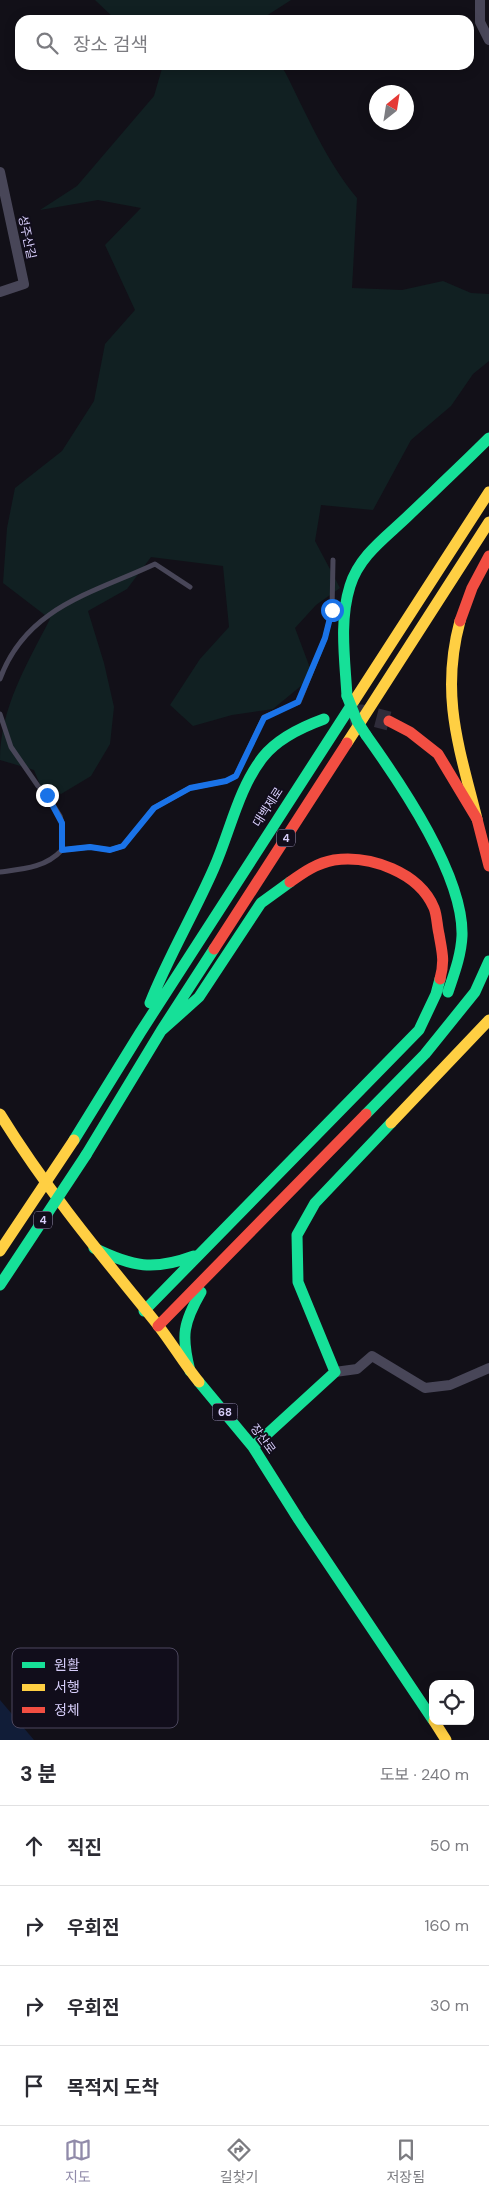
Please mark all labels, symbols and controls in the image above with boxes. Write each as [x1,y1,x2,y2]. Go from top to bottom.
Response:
search box [15,15,474,70]
icon: search [33,29,61,57]
text: 장소 검색 [73,32,148,57]
north arrow [369,85,414,130]
street label: 성주산길 [15,214,39,260]
route start [321,599,344,622]
route end [36,784,59,807]
street label: 대백제로 [249,784,287,830]
road number: 4 [277,830,295,846]
road number: 4 [34,1212,52,1228]
road number: 68 [212,1404,238,1420]
street label: 장산로 [247,1421,279,1457]
legend [12,1648,178,1728]
text: 원활 [54,1656,80,1674]
text: 서행 [54,1678,80,1696]
map controls [429,1680,474,1725]
button: locate [429,1680,474,1725]
text: 정체 [54,1701,80,1719]
text: 3 분 [20,1760,57,1788]
text: 도보 · 240 m [380,1764,469,1785]
icon: ahead [20,1832,48,1860]
text: 직진 [67,1835,102,1860]
text: 50 m [430,1835,469,1856]
icon: right [20,1912,48,1940]
text: 우회전 [67,1915,119,1940]
text: 160 m [425,1915,469,1936]
icon: right [20,1992,48,2020]
text: 우회전 [67,1995,119,2020]
text: 30 m [430,1995,469,2016]
icon: arrive [20,2072,48,2100]
text: 목적지 도착 [67,2075,159,2100]
tab: 지도 [64,2136,92,2186]
tab: 길찾기 [220,2136,259,2186]
tab: 저장됨 [386,2136,425,2186]

